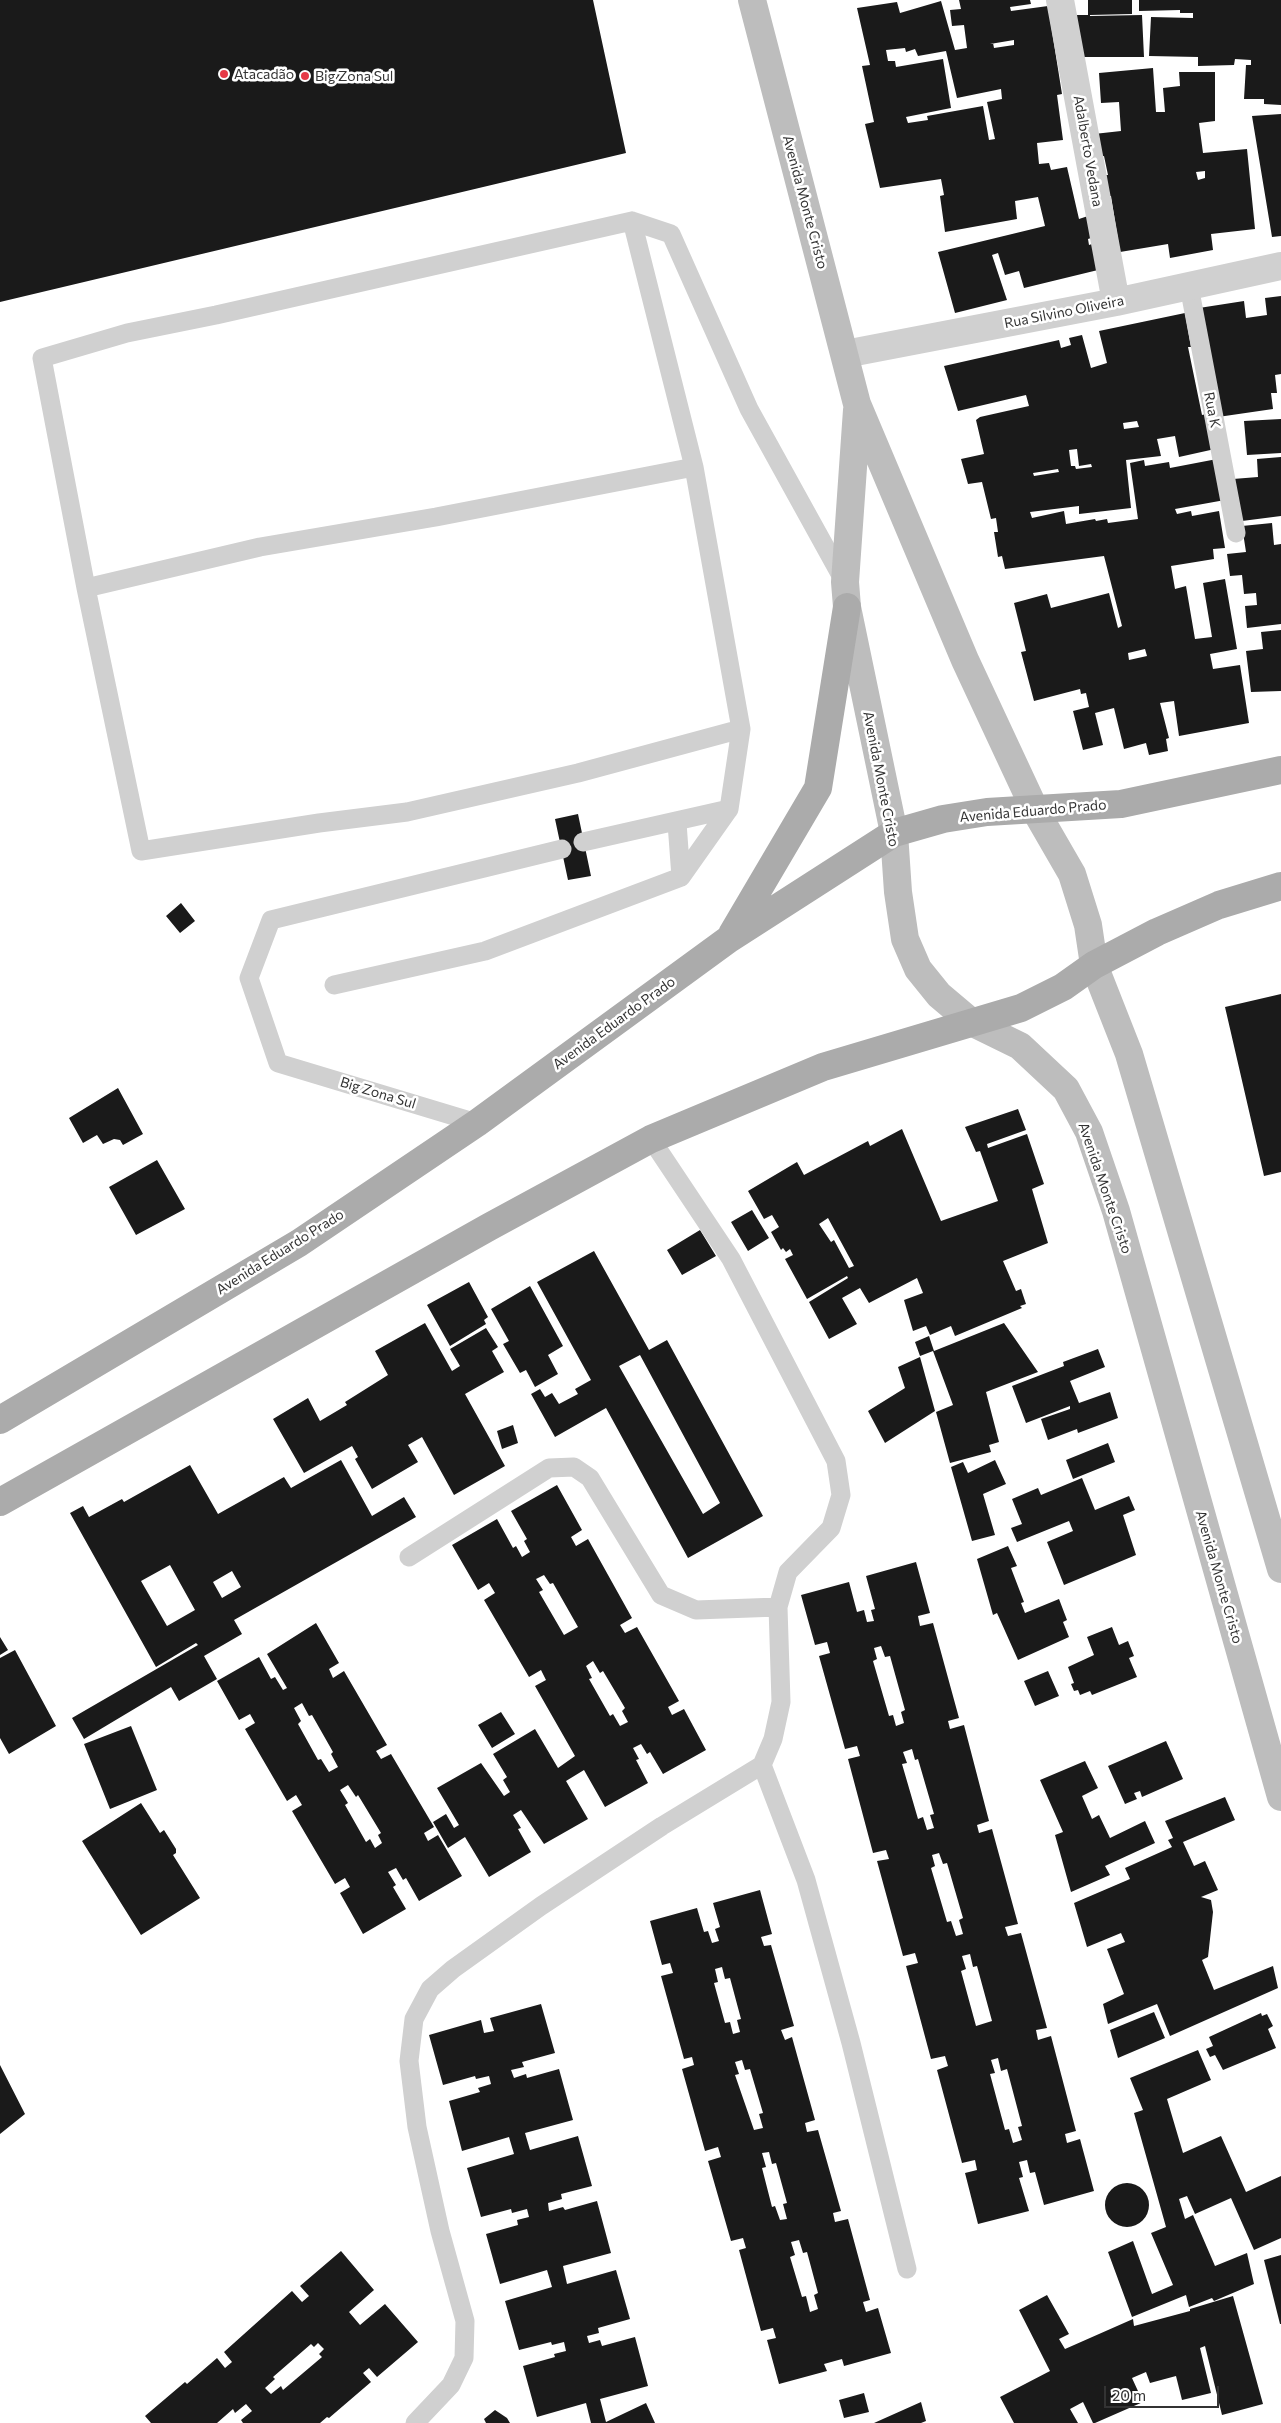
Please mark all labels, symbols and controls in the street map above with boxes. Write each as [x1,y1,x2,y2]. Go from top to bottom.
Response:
place label: Atacadão [234,66,294,82]
marker: Atacadão [218,68,230,80]
place label: Big Zona Sul [315,68,393,84]
marker: Big Zona Sul [299,70,311,82]
street label: Adalberto Vedana [1070,94,1106,208]
street label: Avenida Monte Cristo [779,133,831,271]
street label: Rua Silvino Oliveira [1003,292,1125,332]
street label: Rua K [1200,390,1224,430]
street label: Avenida Monte Cristo [860,710,902,848]
street label: Avenida Eduardo Prado [959,796,1107,826]
street label: Avenida Eduardo Prado [550,973,678,1073]
street label: Big Zona Sul [338,1074,418,1112]
street label: Avenida Monte Cristo [1075,1120,1135,1256]
street label: Avenida Eduardo Prado [213,1206,347,1298]
street label: Avenida Monte Cristo [1192,1508,1246,1646]
scale bar [1106,2376,1221,2408]
text: 20 m [1112,2386,1146,2404]

